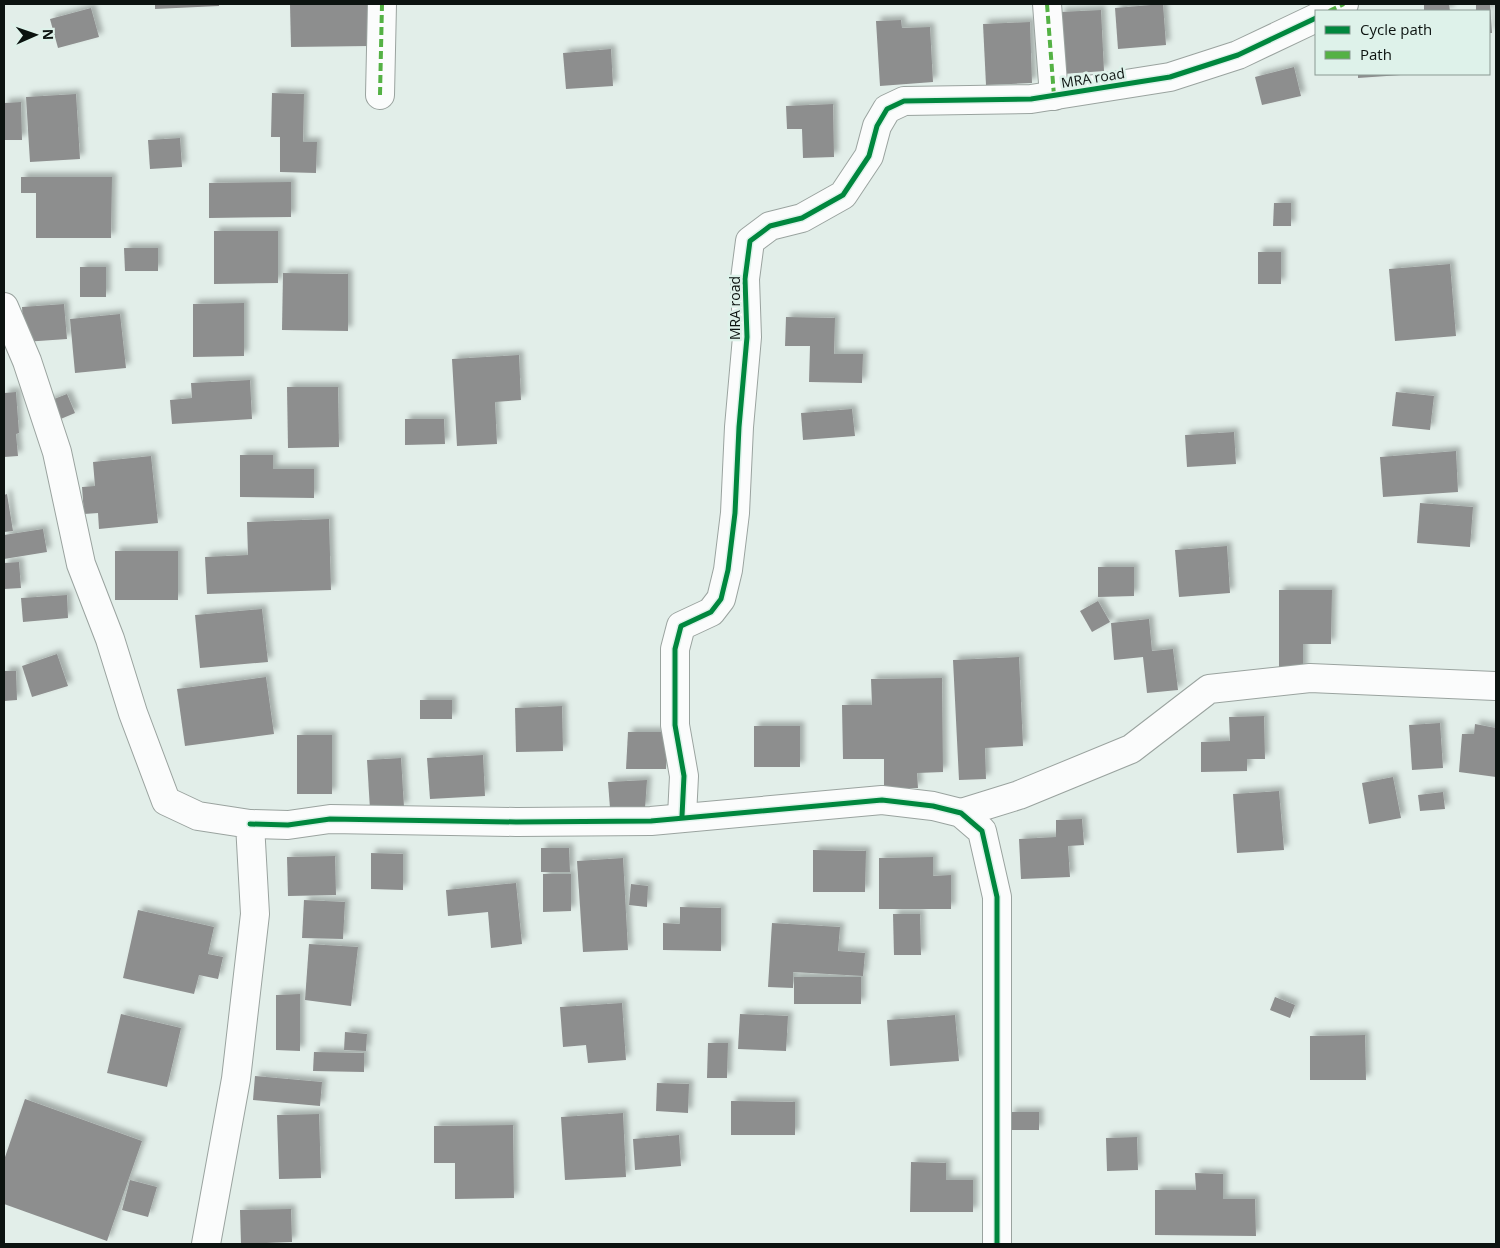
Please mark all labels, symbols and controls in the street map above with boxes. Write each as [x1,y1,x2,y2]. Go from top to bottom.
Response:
north arrow [10,10,60,60]
legend [1315,10,1490,75]
text: Cycle path [1360,19,1432,39]
text: N [39,29,58,41]
text: Path [1360,44,1392,64]
street label: MRA road [1060,63,1126,92]
street label: MRA road [725,276,744,340]

